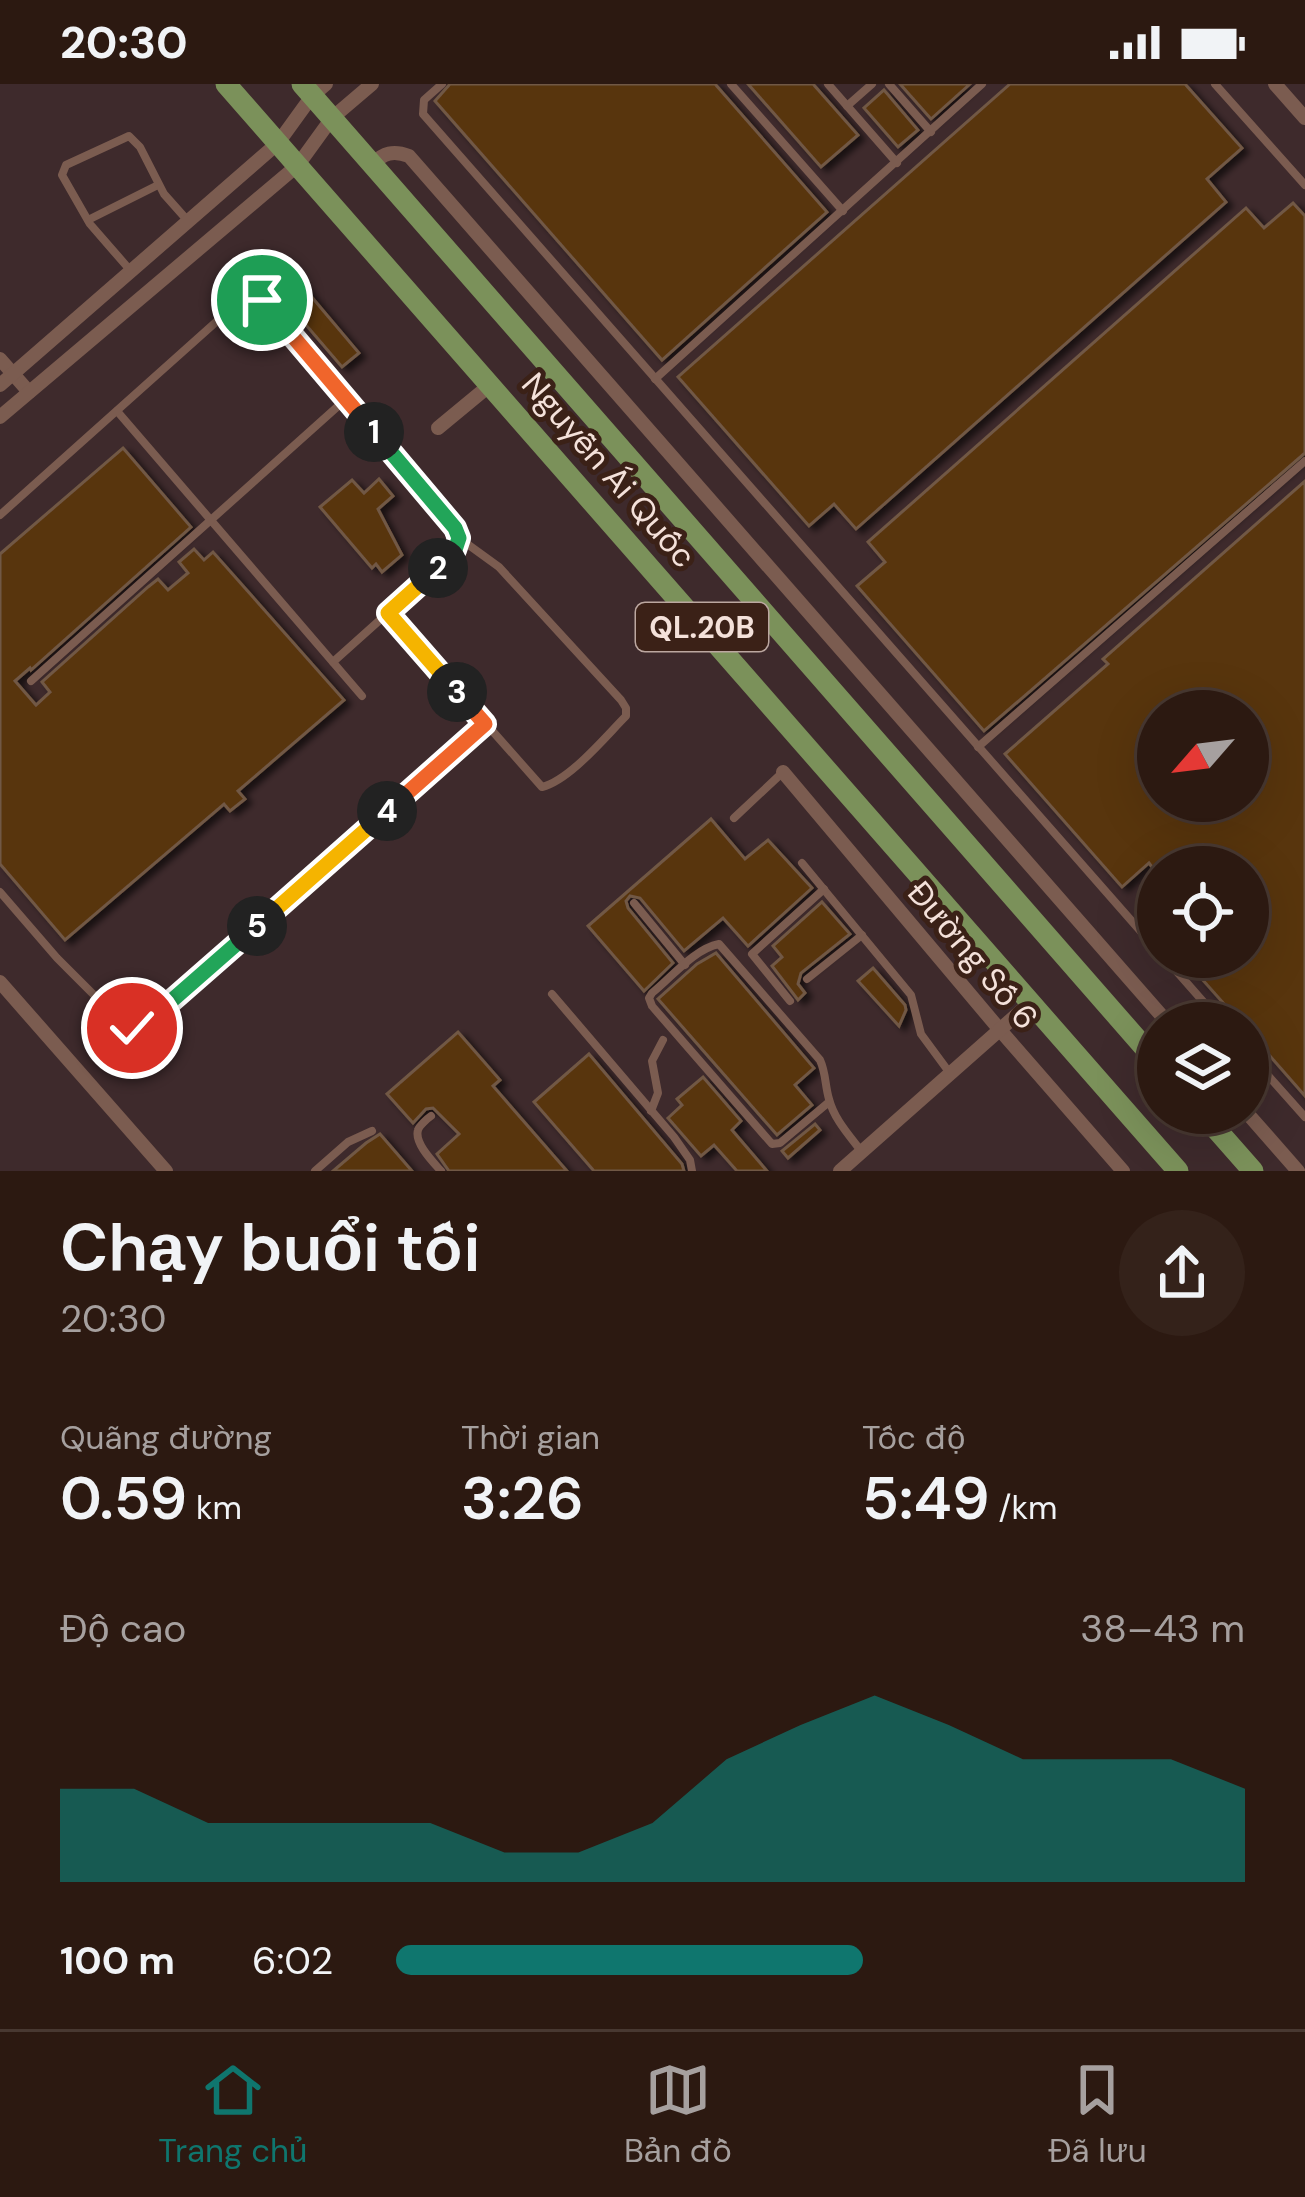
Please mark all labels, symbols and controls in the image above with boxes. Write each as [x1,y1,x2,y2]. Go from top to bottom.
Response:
text: 20:30 [60,13,188,72]
pin [211,249,313,351]
icon: arrive [229,267,295,333]
street label: Nguyễn Ái Quốc [512,363,706,577]
pin: 1 [344,402,404,462]
text: 1 [368,410,380,453]
pin: 2 [408,538,468,598]
text: 2 [428,546,448,589]
road number: QL.20B [636,603,768,651]
pin: 3 [427,662,487,722]
text: 3 [447,670,467,713]
north arrow [1137,690,1269,822]
map controls [1137,690,1269,1134]
pin: 4 [357,781,417,841]
text: 4 [376,789,398,832]
button: locate [1137,846,1269,978]
street label: Đường Số 6 [898,872,1048,1038]
pin: 5 [227,896,287,956]
text: 5 [247,904,267,947]
pin [81,977,183,1079]
icon: check [99,995,165,1061]
button: layers [1137,1002,1269,1134]
text: Chạy buổi tối [60,1205,481,1290]
button: share [1119,1210,1245,1336]
text: 20:30 [60,1293,166,1344]
text: Quãng đường [60,1416,272,1459]
text: Thời gian [461,1416,600,1459]
text: Tốc độ [862,1416,965,1459]
text: 0.59 [60,1459,187,1538]
text: 3:26 [461,1459,584,1538]
text: 5:49 [862,1459,990,1538]
text: km [187,1486,242,1529]
text: /km [990,1486,1057,1529]
text: Độ cao [60,1603,186,1654]
text: 38–43 m [1080,1603,1245,1654]
text: 100 m [60,1935,175,1986]
text: 6:02 [252,1935,333,1986]
tab: Trang chủ [158,2057,307,2172]
tab: Bản đồ [624,2057,732,2172]
tab: Đã lưu [1048,2057,1147,2172]

